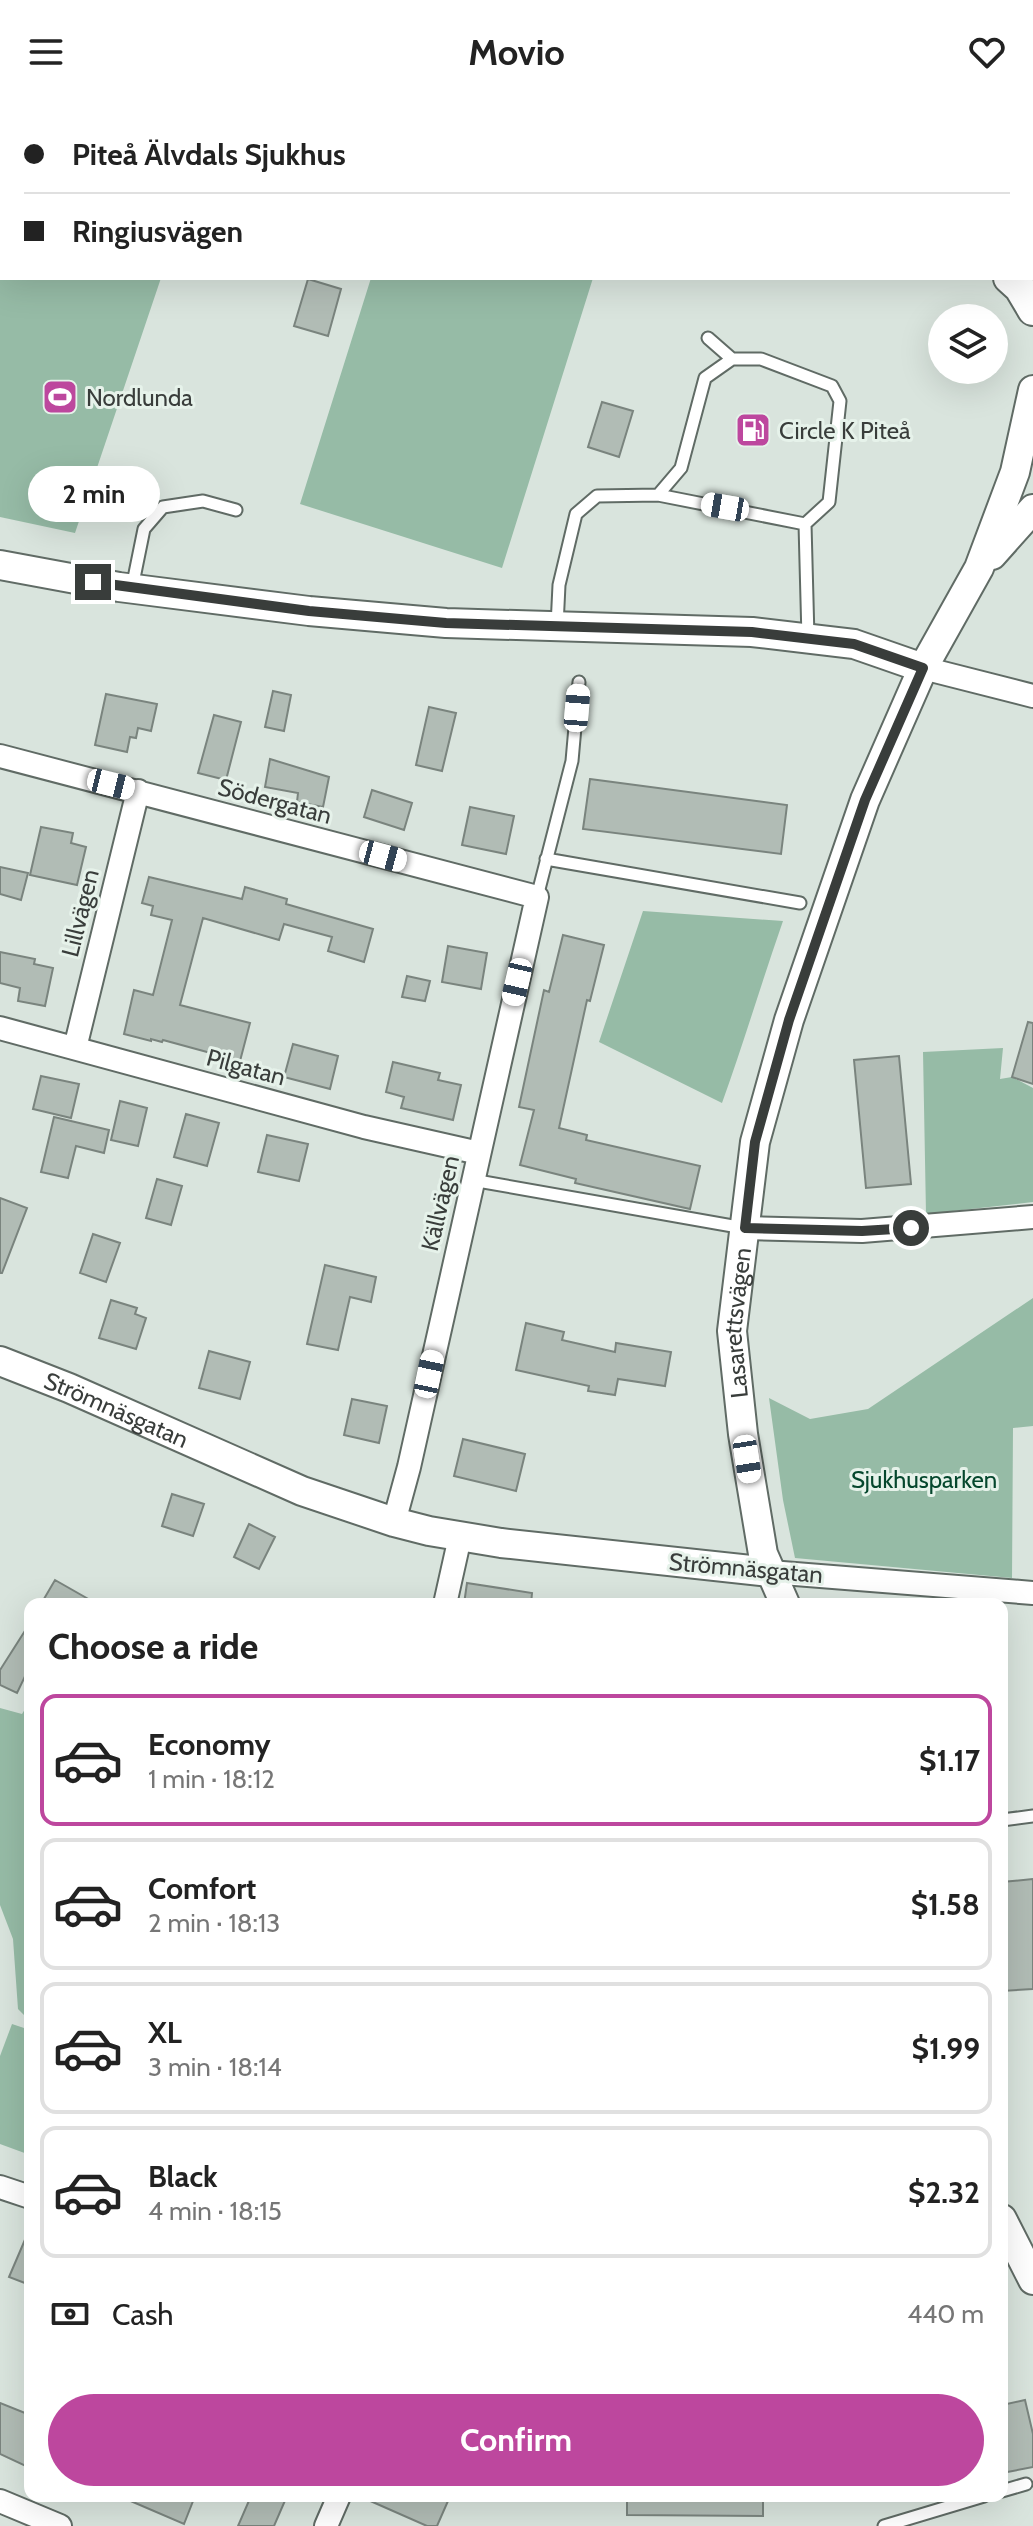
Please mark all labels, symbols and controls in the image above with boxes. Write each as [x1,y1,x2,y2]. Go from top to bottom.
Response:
icon: menu [24,30,68,74]
text: Movio [468,30,565,74]
icon: heart [965,30,1009,74]
text: Piteå Älvdals Sjukhus [72,136,346,173]
text: Ringiusvägen [72,213,243,250]
map controls [928,304,1008,384]
button: layers [928,304,1008,384]
sports icon: Nordlunda [41,378,79,416]
place label: Nordlunda [86,383,193,412]
fuel station icon: Circle K Piteå [734,411,772,449]
place label: Circle K Piteå [779,416,911,445]
callout: 2 min [27,466,159,522]
text: 2 min [63,478,125,510]
car [699,491,751,523]
route end [75,564,111,600]
car [563,683,591,733]
car [85,767,137,801]
street label: Södergatan [215,772,335,830]
car [357,838,409,874]
street label: Lillvägen [55,866,105,960]
car [500,956,534,1008]
street label: Pilgatan [203,1043,289,1091]
street label: Källvägen [415,1152,465,1254]
route start [893,1210,929,1246]
street label: Lasarettsvägen [717,1246,757,1400]
car [412,1348,446,1400]
street label: Strömnäsgatan [40,1365,193,1453]
car [731,1433,763,1485]
park label: Sjukhusparken [851,1465,997,1494]
street label: Strömnäsgatan [668,1547,824,1589]
text: Choose a ride [48,1624,258,1668]
icon: car [52,1724,124,1796]
text: Economy [148,1726,271,1763]
text: $1.17 [919,1742,980,1779]
text: 1 min · 18:12 [148,1763,275,1795]
icon: car [52,1868,124,1940]
text: Comfort [148,1870,256,1907]
text: $1.58 [911,1886,980,1923]
text: 2 min · 18:13 [148,1907,280,1939]
icon: car [52,2012,124,2084]
text: XL [148,2014,182,2051]
text: $1.99 [912,2030,980,2067]
text: 3 min · 18:14 [148,2051,282,2083]
icon: car [52,2156,124,2228]
text: Black [148,2158,218,2195]
text: $2.32 [908,2174,980,2211]
text: 4 min · 18:15 [148,2195,282,2227]
icon: cash [48,2292,92,2336]
text: Cash [112,2296,174,2333]
text: 440 m [907,2298,984,2330]
button: Confirm [48,2394,984,2486]

